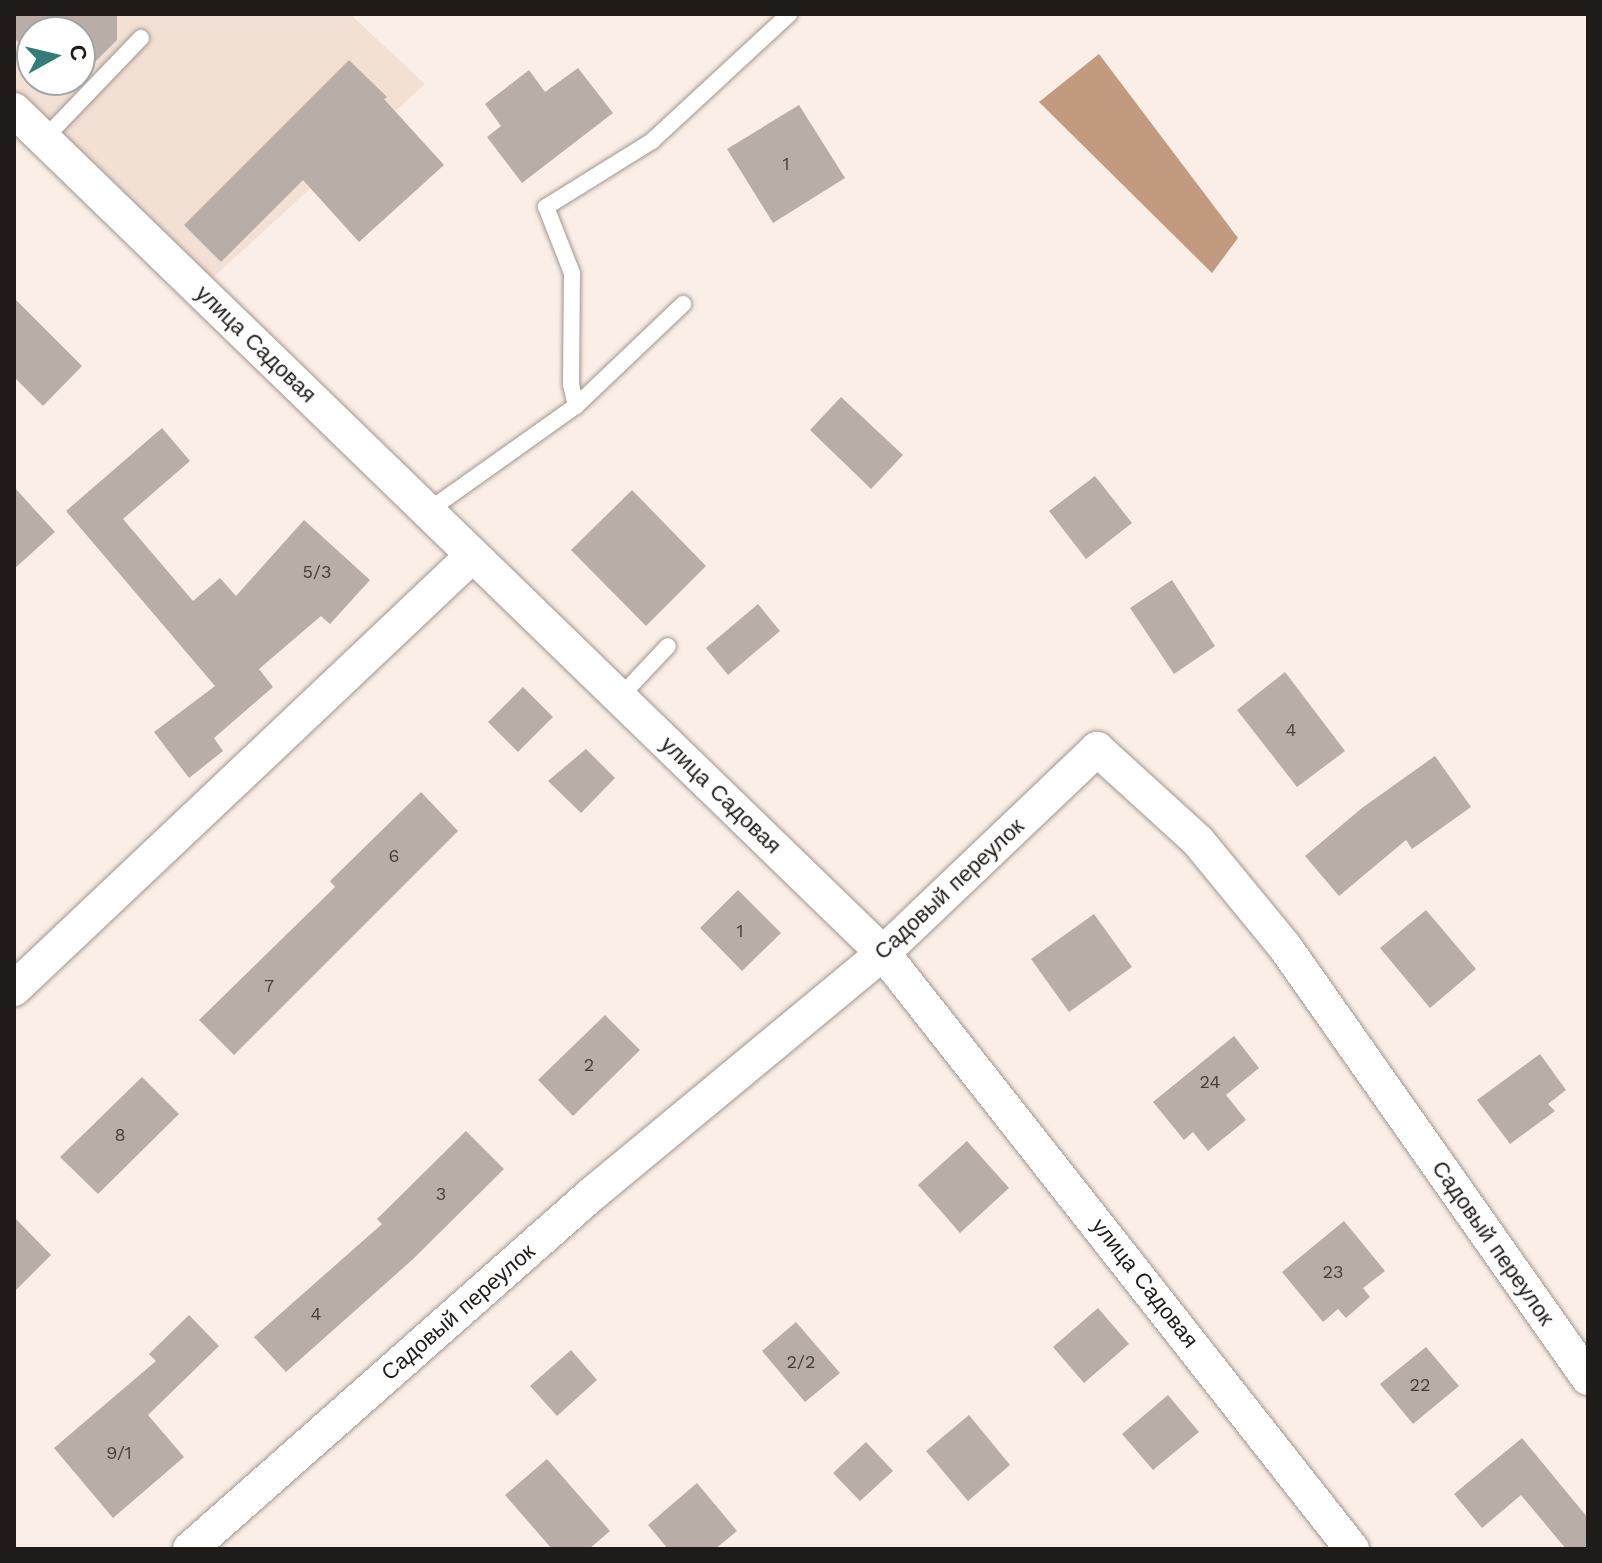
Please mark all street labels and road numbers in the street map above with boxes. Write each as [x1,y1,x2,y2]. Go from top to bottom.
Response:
street label: улица Садовая [190,280,322,408]
street label: улица Садовая [655,731,787,859]
street label: Садовый переулок [869,813,1029,965]
street label: Садовый переулок [1426,1156,1560,1330]
street label: улица Садовая [1086,1213,1204,1353]
street label: Садовый переулок [376,1238,540,1386]

